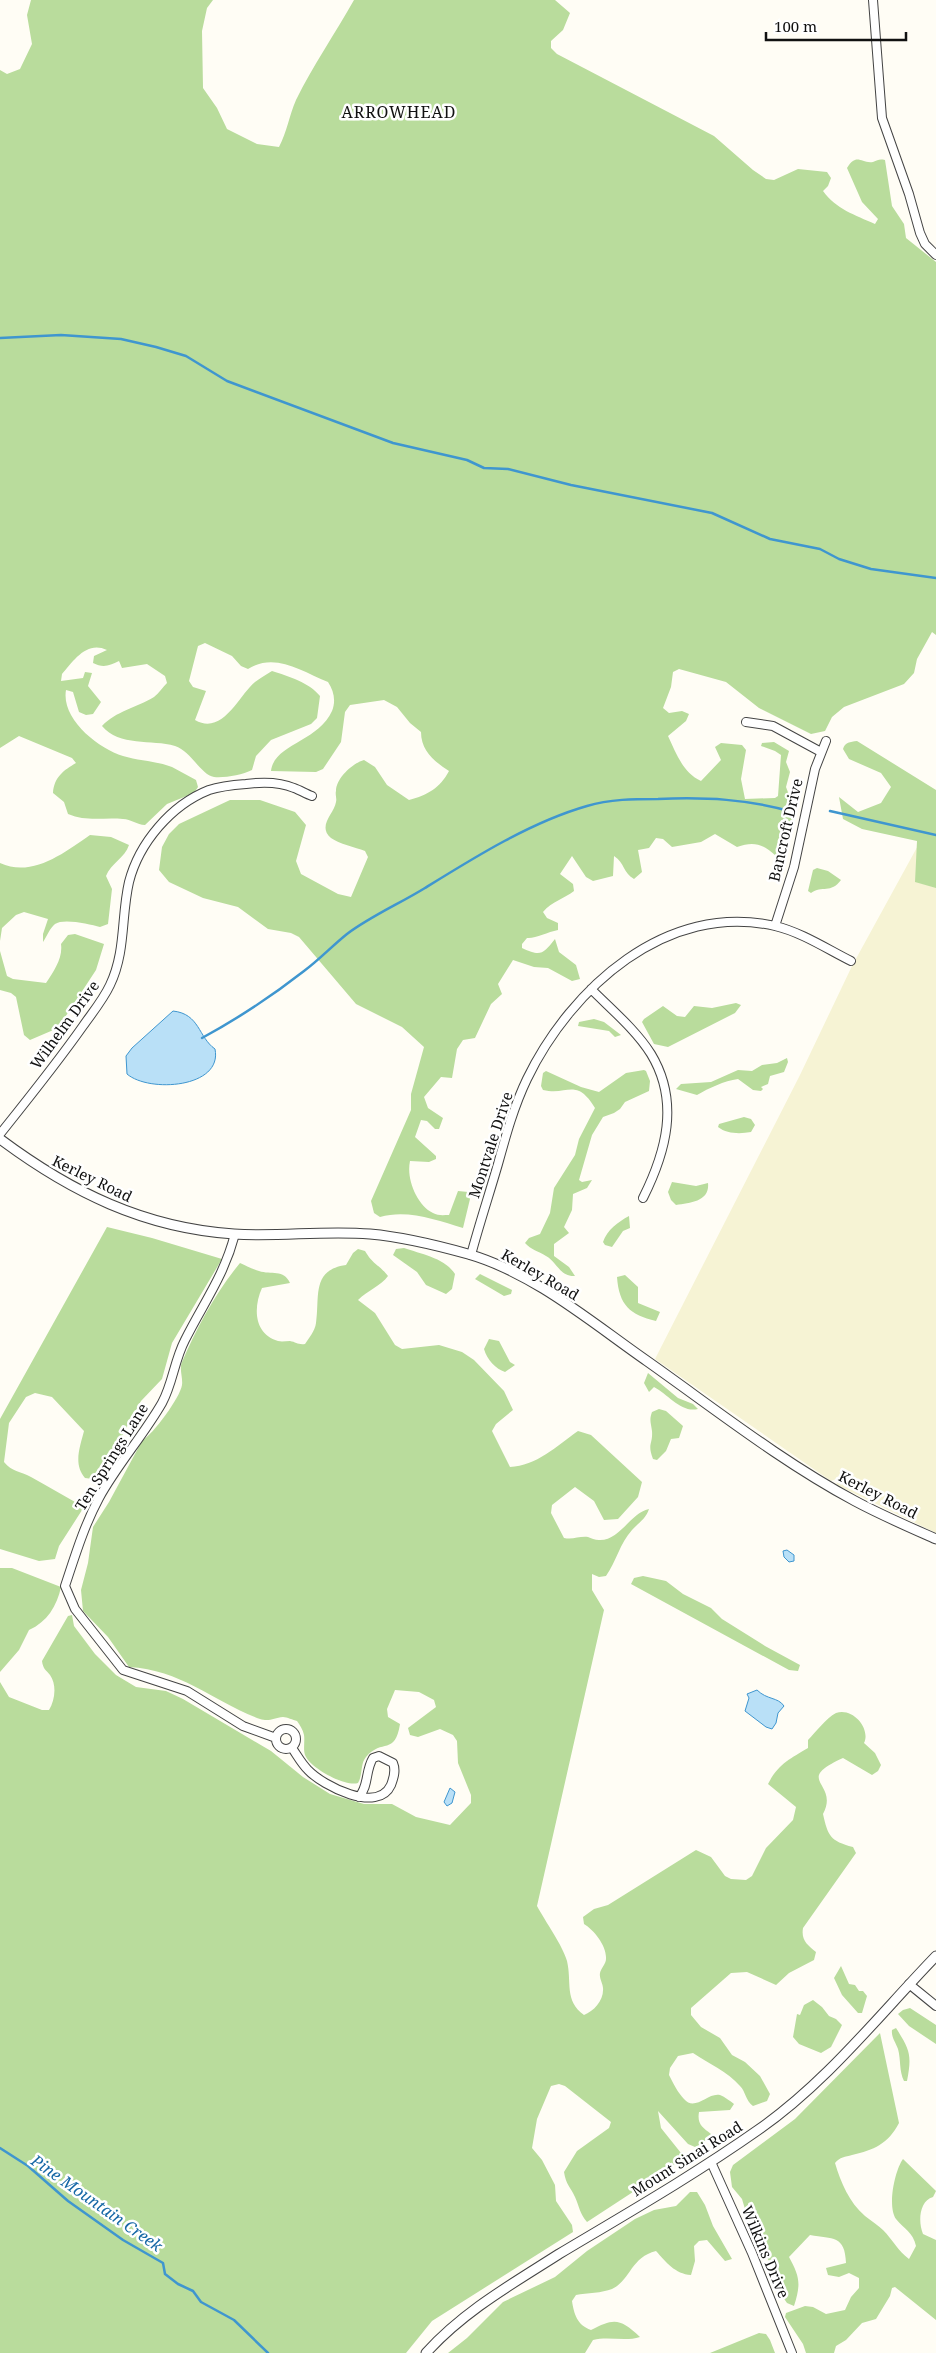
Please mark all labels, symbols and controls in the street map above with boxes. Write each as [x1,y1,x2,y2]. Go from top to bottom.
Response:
scale bar [766,10,906,42]
text: 100 m [774,16,817,36]
district label: ARROWHEAD [342,101,456,123]
street label: Bancroft Drive [763,776,807,883]
street label: Wilhelm Drive [25,976,103,1073]
street label: Montvale Drive [463,1089,517,1201]
street label: Kerley Road [49,1150,136,1206]
street label: Kerley Road [498,1244,583,1304]
street label: Ten Springs Lane [70,1399,152,1514]
street label: Kerley Road [835,1466,922,1523]
street label: Mount Sinai Road [627,2116,746,2200]
water label: Pine Mountain Creek [26,2149,168,2257]
street label: Wilkins Drive [737,2202,794,2301]

